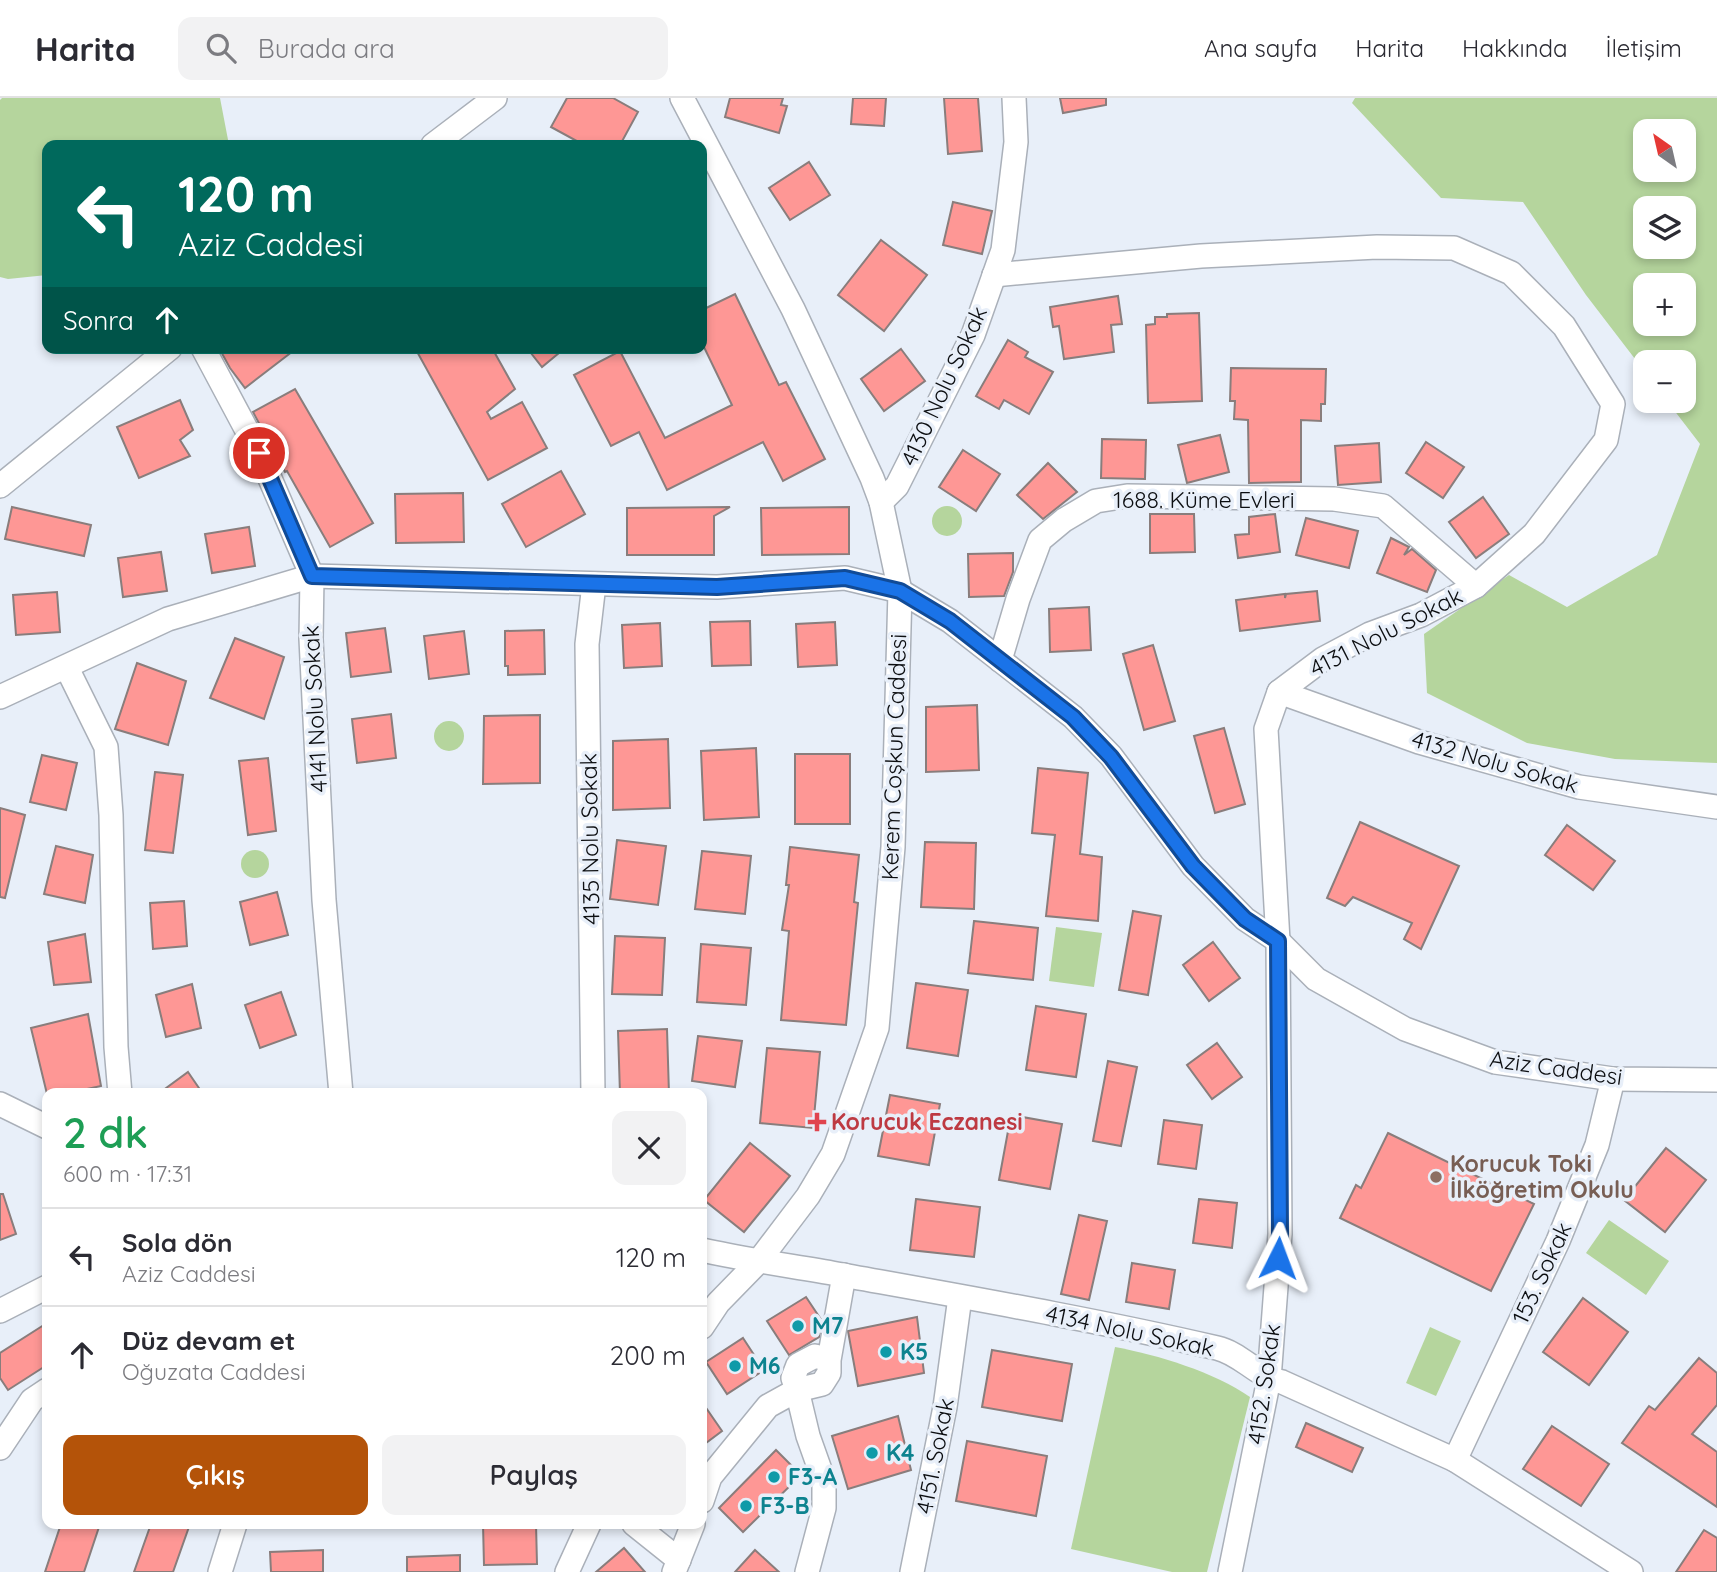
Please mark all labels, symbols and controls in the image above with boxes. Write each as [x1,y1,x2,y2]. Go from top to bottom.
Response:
search box [178,17,668,80]
text: Harita [35,28,136,69]
icon: search [202,29,240,67]
text: Burada ara [258,32,395,65]
text: Ana sayfa [1204,33,1317,63]
text: Harita [1355,33,1424,63]
text: Hakkında [1462,33,1568,63]
text: İletişim [1606,33,1682,63]
north arrow [1633,119,1696,182]
map controls [1633,119,1696,413]
text: 120 m [178,163,314,224]
icon: left [63,168,154,259]
button: layers [1633,196,1696,259]
text: Aziz Caddesi [178,224,364,264]
button: + [1633,273,1696,336]
icon: ahead [148,301,186,339]
street label: 4130 Nolu Sokak [894,301,993,470]
text: Sonra [63,304,134,337]
button: − [1633,350,1696,413]
pin [229,423,289,483]
icon: arrive [240,434,278,472]
street label: 1688. Küme Evleri [1113,485,1295,514]
street label: 4131 Nolu Sokak [1304,581,1467,683]
street label: 4141 Nolu Sokak [296,625,333,793]
street label: Kerem Coşkun Caddesi [875,633,912,881]
street label: 4132 Nolu Sokak [1408,724,1582,799]
street label: 4135 Nolu Sokak [574,753,605,925]
street label: Aziz Caddesi [1488,1044,1624,1091]
text: 2 dk [63,1106,148,1159]
place label: Korucuk Eczanesi [831,1107,1023,1136]
button: close [612,1111,686,1185]
marker: Korucuk Eczanesi [809,1114,825,1130]
place label: Korucuk Toki İlköğretim Okulu [1450,1149,1634,1204]
text: 600 m · 17:31 [63,1159,192,1188]
marker: Korucuk Toki İlköğretim Okulu [1428,1169,1444,1185]
street label: 153. Sokak [1505,1217,1578,1328]
position arrow [1241,1221,1315,1295]
text: Sola dön [122,1226,232,1259]
icon: left [63,1238,101,1276]
text: 120 m [616,1241,686,1274]
text: Aziz Caddesi [122,1259,256,1288]
street label: 4134 Nolu Sokak [1043,1299,1217,1363]
place label: M7 [812,1311,844,1340]
marker: M7 [790,1318,806,1334]
street label: 4152. Sokak [1241,1322,1286,1446]
text: Düz devam et [122,1324,295,1357]
icon: ahead [63,1336,101,1374]
place label: K5 [900,1337,928,1366]
text: 200 m [610,1339,686,1372]
marker: K5 [878,1344,894,1360]
place label: M6 [749,1351,781,1380]
text: Oğuzata Caddesi [122,1357,306,1386]
marker: M6 [727,1358,743,1374]
street label: 4151. Sokak [909,1396,960,1516]
button: Çıkış [63,1435,368,1515]
button: Paylaş [382,1435,686,1515]
place label: K4 [886,1438,915,1467]
marker: K4 [864,1445,880,1461]
place label: F3-A [788,1462,837,1491]
marker: F3-A [766,1469,782,1485]
place label: F3-B [760,1491,809,1520]
marker: F3-B [738,1498,754,1514]

